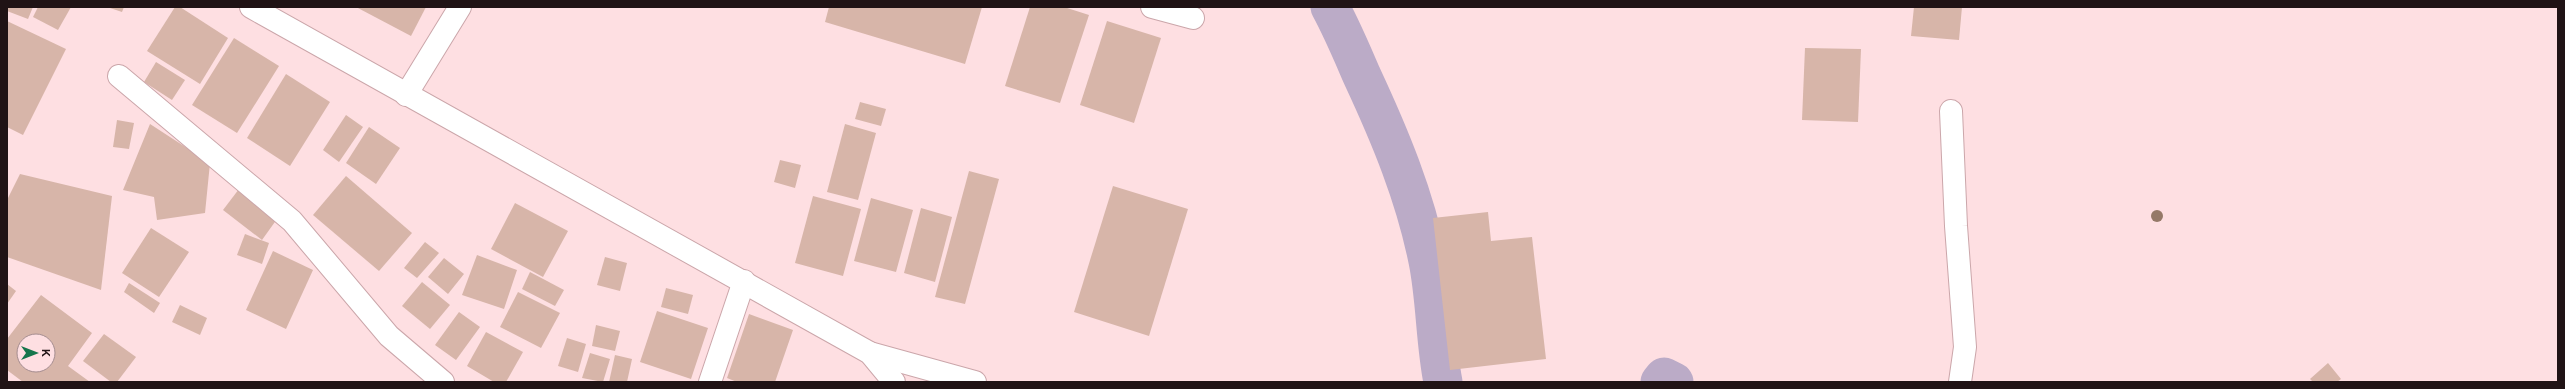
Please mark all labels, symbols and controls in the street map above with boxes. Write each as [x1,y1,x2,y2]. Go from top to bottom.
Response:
north arrow [16,333,56,373]
text: K [39,349,53,357]

